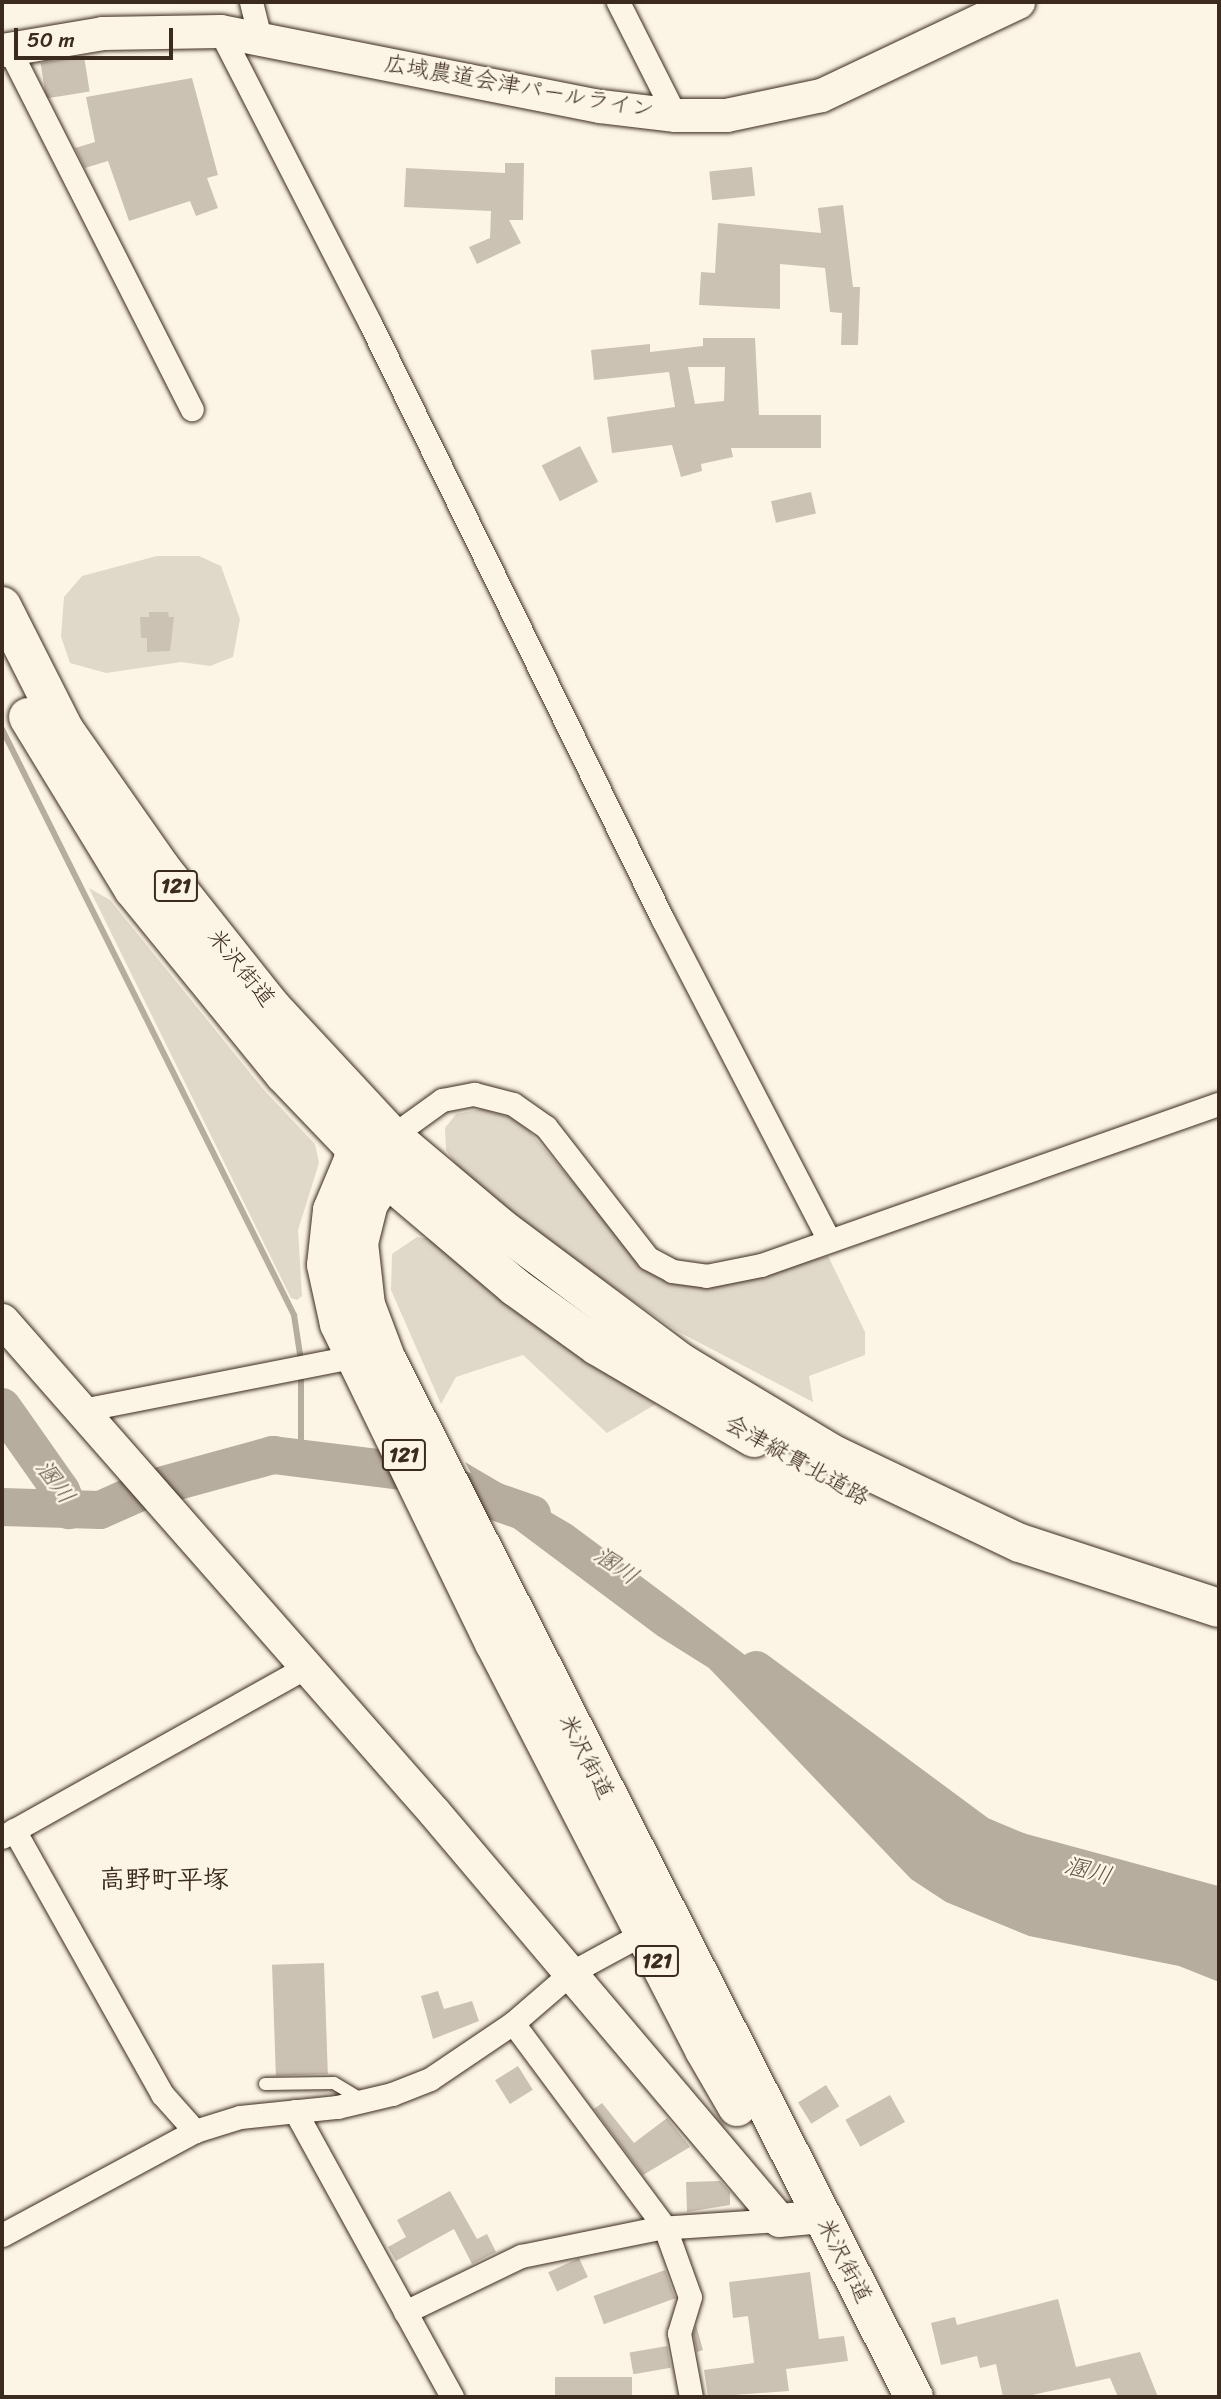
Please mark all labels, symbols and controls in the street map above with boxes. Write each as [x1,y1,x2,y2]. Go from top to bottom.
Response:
scale bar [18,14,177,58]
text: 50 m [27,21,75,59]
street label: 広域農道会津パールライン [381,49,657,125]
road number: 121 [153,868,199,903]
street label: 米沢街道 [201,924,281,1012]
street label: 会津縦貫北道路 [720,1410,874,1512]
road number: 121 [381,1438,427,1472]
water label: 溷川 [29,1454,81,1510]
water label: 溷川 [588,1540,644,1592]
street label: 米沢街道 [553,1710,619,1804]
water label: 溷川 [1061,1851,1115,1891]
district label: 高野町平塚 [99,1864,229,1896]
road number: 121 [634,1944,680,1979]
street label: 米沢街道 [811,2214,877,2308]

